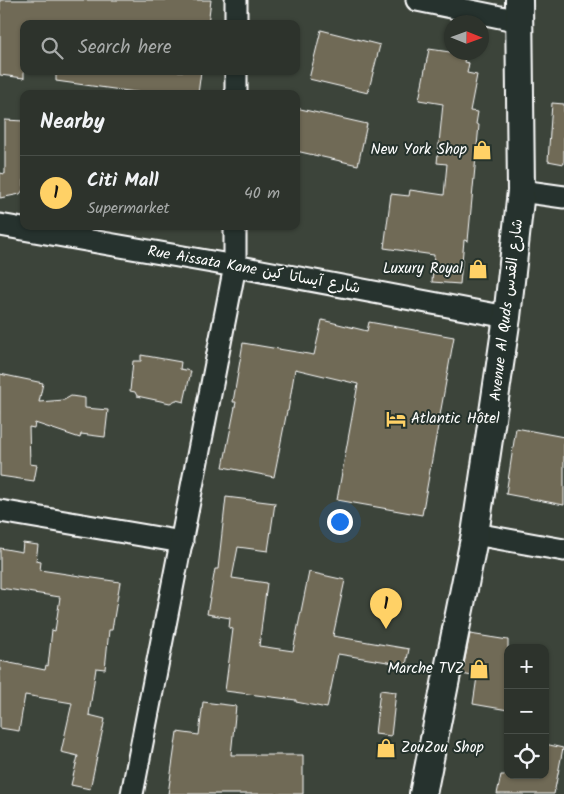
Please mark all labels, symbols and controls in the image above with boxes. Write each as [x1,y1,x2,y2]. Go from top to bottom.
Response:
north arrow [444,15,489,60]
search box [20,20,300,75]
text: Search here [78,33,172,63]
icon: search [38,34,66,62]
text: Nearby [40,106,105,139]
place label: New York Shop [371,138,467,162]
shop icon: New York Shop [471,139,493,161]
text: Citi Mall [87,166,159,196]
text: 1 [54,181,58,206]
text: 40 m [244,181,280,206]
text: Supermarket [87,196,170,221]
street label: Avenue Al Quds شارع القدس [484,218,530,402]
street label: Rue Aissata Kane شارع آيساتا كين [146,239,362,301]
place label: Luxury Royal [383,257,463,281]
shop icon: Luxury Royal [467,258,489,280]
place label: Atlantic Hôtel [411,407,500,431]
hotel icon: Atlantic Hôtel [385,408,407,430]
your location [327,509,353,535]
pin: 1 [370,588,402,629]
map controls [504,644,549,779]
button: + [504,644,549,689]
place label: Marche TVZ [387,657,464,681]
shop icon: Marche TVZ [468,658,490,680]
button: − [504,689,549,734]
button: locate [504,734,549,779]
place label: ZouZou Shop [401,736,484,760]
shop icon: ZouZou Shop [375,737,397,759]

